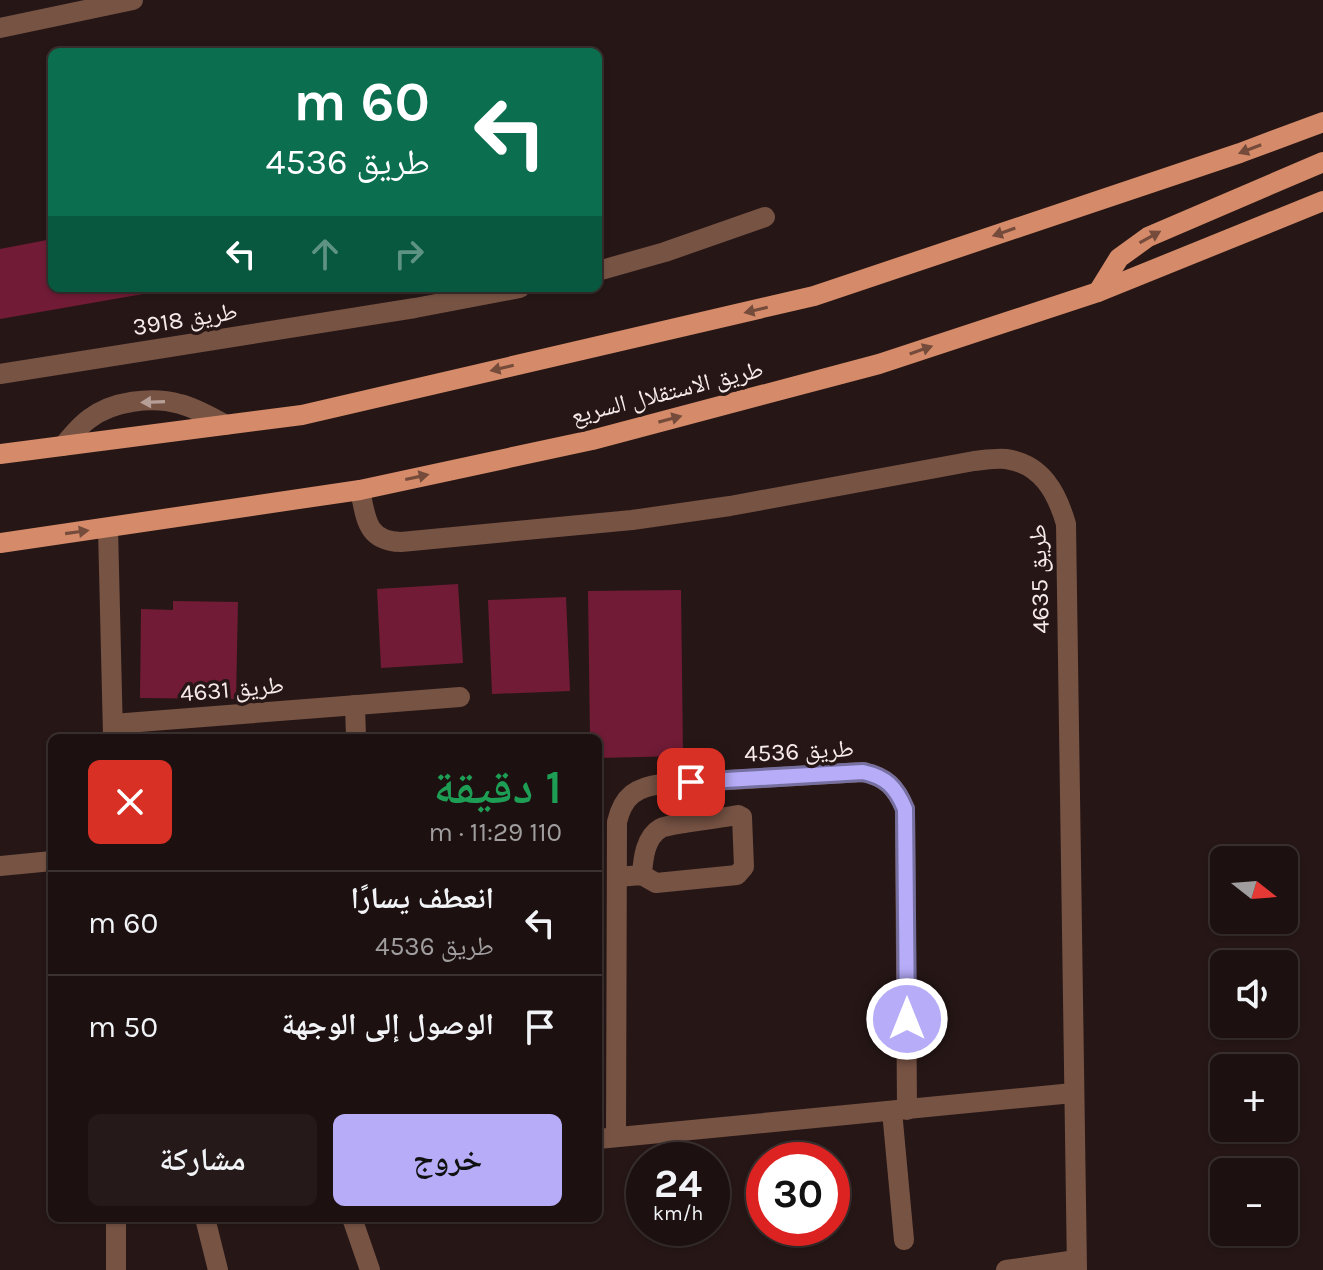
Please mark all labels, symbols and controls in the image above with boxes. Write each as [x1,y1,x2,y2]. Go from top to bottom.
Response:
text: 60 m [293,69,430,134]
icon: left [458,80,562,184]
text: طريق 4536 [265,141,430,183]
one-way arrow [1238,143,1262,156]
one-way arrow [991,227,1015,239]
one-way arrow [1139,231,1162,244]
icon: left [219,232,263,276]
icon: ahead [303,232,347,276]
icon: right [387,232,431,276]
street label: طريق 3918 [131,297,239,341]
one-way arrow [743,304,768,316]
one-way arrow [909,343,933,356]
street label: طريق الاستقلال السريع [568,355,766,430]
one-way arrow [490,362,515,375]
one-way arrow [140,395,165,408]
one-way arrow [659,412,683,425]
one-way arrow [405,471,430,483]
street label: طريق 4635 [1023,524,1055,634]
one-way arrow [65,525,90,538]
street label: طريق 4631 [179,671,285,707]
street label: طريق 4536 [743,734,855,768]
pin [657,748,725,816]
text: 1 دقيقة [434,759,562,815]
button: close [88,760,172,844]
icon: arrive [669,760,713,804]
text: 110 m · 11:29 [429,817,562,848]
north arrow [1210,846,1298,934]
map controls [1210,846,1298,1246]
text: انعطف يسارًا [350,880,494,916]
icon: left [518,901,562,945]
text: 60 m [88,905,158,941]
text: طريق 4536 [375,931,494,962]
button: sound [1210,950,1298,1038]
position arrow [865,977,949,1061]
icon: arrive [518,1005,562,1049]
text: الوصول إلى الوجهة [282,1006,494,1042]
text: 50 m [88,1009,158,1045]
button: + [1210,1054,1298,1142]
button: مشاركة [88,1114,317,1206]
button: خروج [333,1114,562,1206]
speed limit sign: 30 [746,1142,850,1246]
button: − [1210,1158,1298,1246]
text: 24 [654,1160,702,1207]
text: km/h [653,1202,703,1225]

